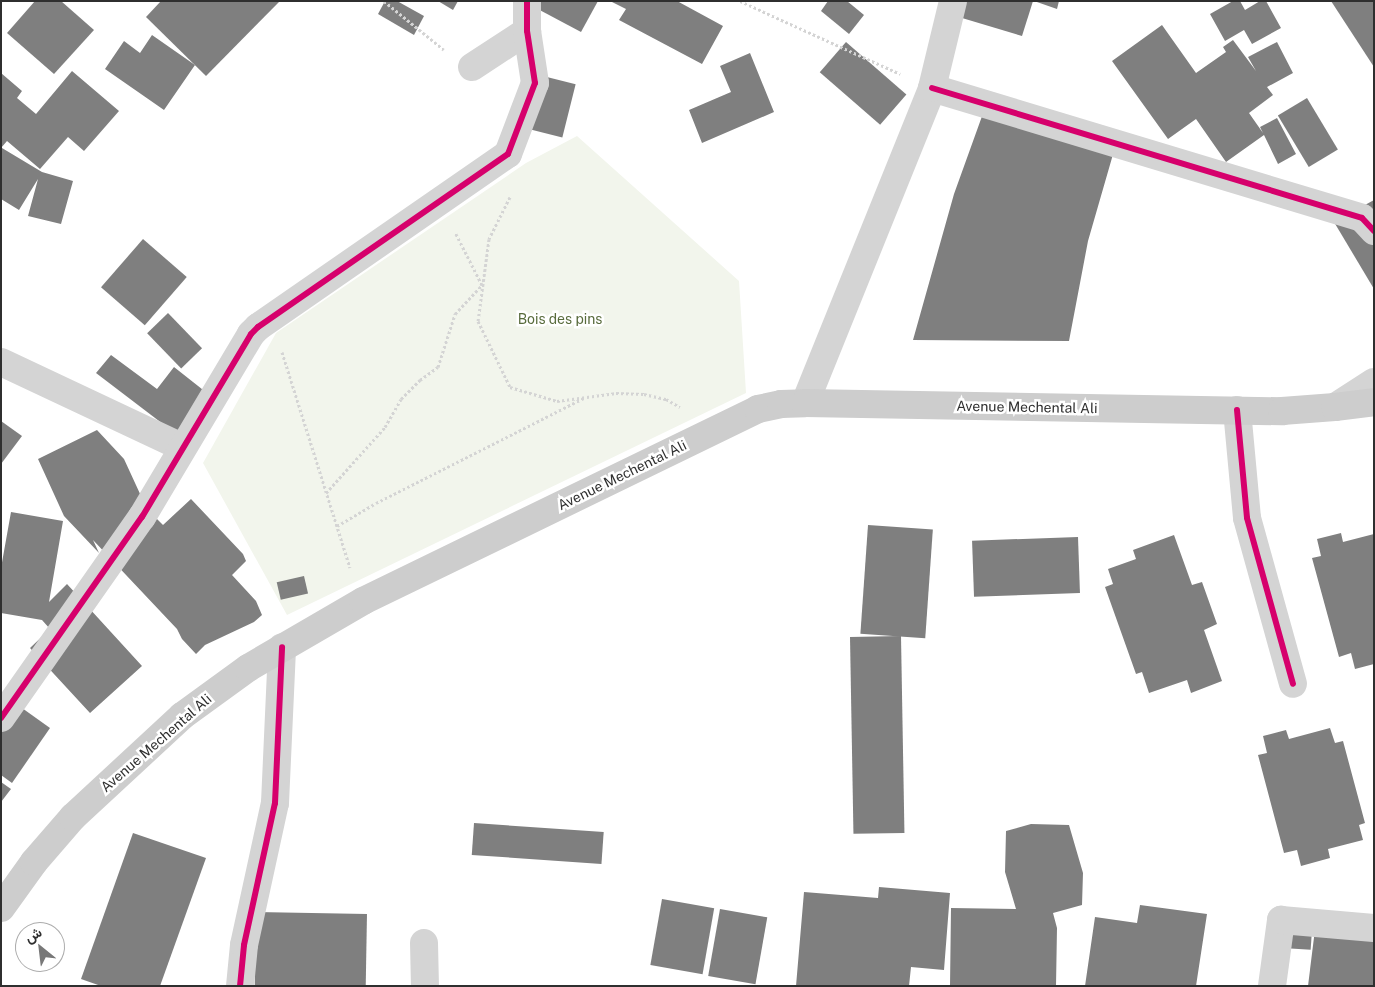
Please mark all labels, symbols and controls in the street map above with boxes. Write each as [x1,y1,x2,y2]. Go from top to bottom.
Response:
park label: Bois des pins [517,311,603,327]
street label: Avenue Mechental Ali [956,397,1098,417]
street label: Avenue Mechental Ali [555,436,689,514]
street label: Avenue Mechental Ali [97,690,215,796]
north arrow [15,922,65,972]
text: ش [22,924,44,946]

